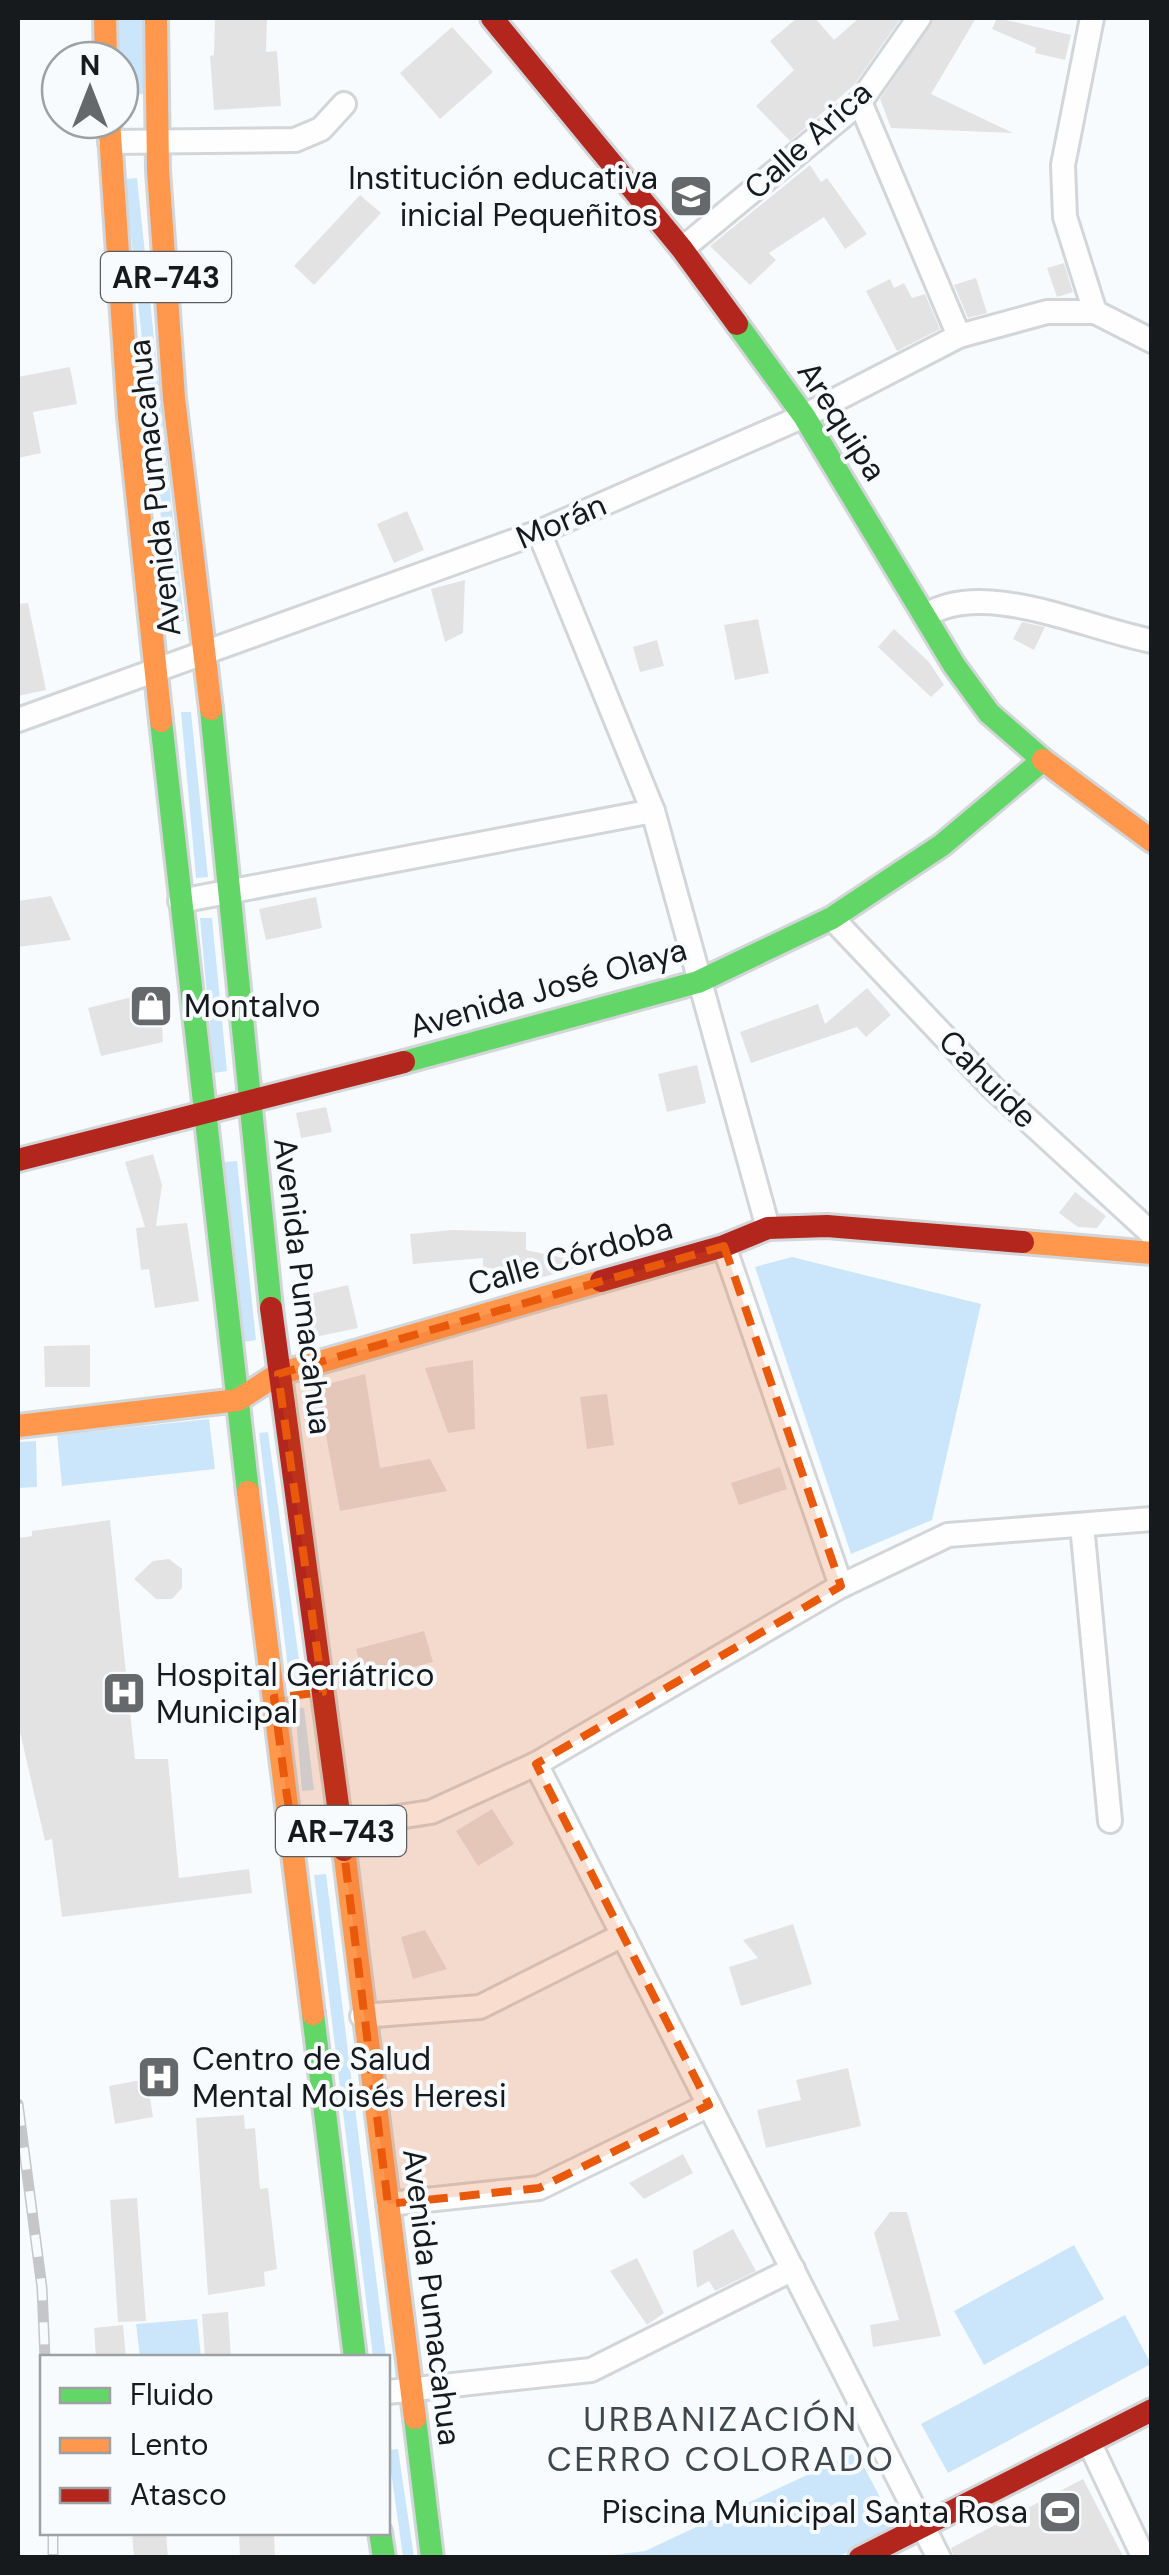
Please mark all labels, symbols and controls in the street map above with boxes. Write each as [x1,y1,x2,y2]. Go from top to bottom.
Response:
north arrow [40,40,140,140]
text: N [80,47,100,84]
street label: Calle Arica [735,72,881,208]
place label: Institución educativa inicial Pequeñitos [348,157,658,236]
school or university icon: Institución educativa inicial Pequeñitos [668,173,714,219]
road number: AR-743 [101,252,231,302]
street label: Avenida Pumacahua [118,337,190,639]
street label: Arequipa [788,353,896,489]
street label: Morán [510,483,612,559]
street label: Avenida José Olaya [404,928,692,1048]
shop icon: Montalvo [128,983,174,1029]
place label: Montalvo [184,985,320,1027]
street label: Cahuide [930,1021,1046,1137]
street label: Avenida Pumacahua [264,1135,342,1437]
street label: Calle Córdoba [463,1207,677,1305]
place label: Hospital Geriátrico Municipal [156,1654,434,1733]
hospital icon: Hospital Geriátrico Municipal [101,1670,147,1716]
road number: AR-743 [276,1806,406,1856]
place label: Centro de Salud Mental Moisés Heresi [192,2038,507,2117]
hospital icon: Centro de Salud Mental Moisés Heresi [136,2054,182,2100]
street label: Avenida Pumacahua [393,2146,471,2448]
legend [40,2355,390,2535]
text: Fluido [130,2375,214,2414]
district label: URBANIZACIÓN CERRO COLORADO [547,2396,895,2482]
text: Lento [130,2425,209,2464]
text: Atasco [130,2475,227,2514]
sports icon: Piscina Municipal Santa Rosa [1037,2489,1083,2535]
place label: Piscina Municipal Santa Rosa [602,2491,1028,2533]

